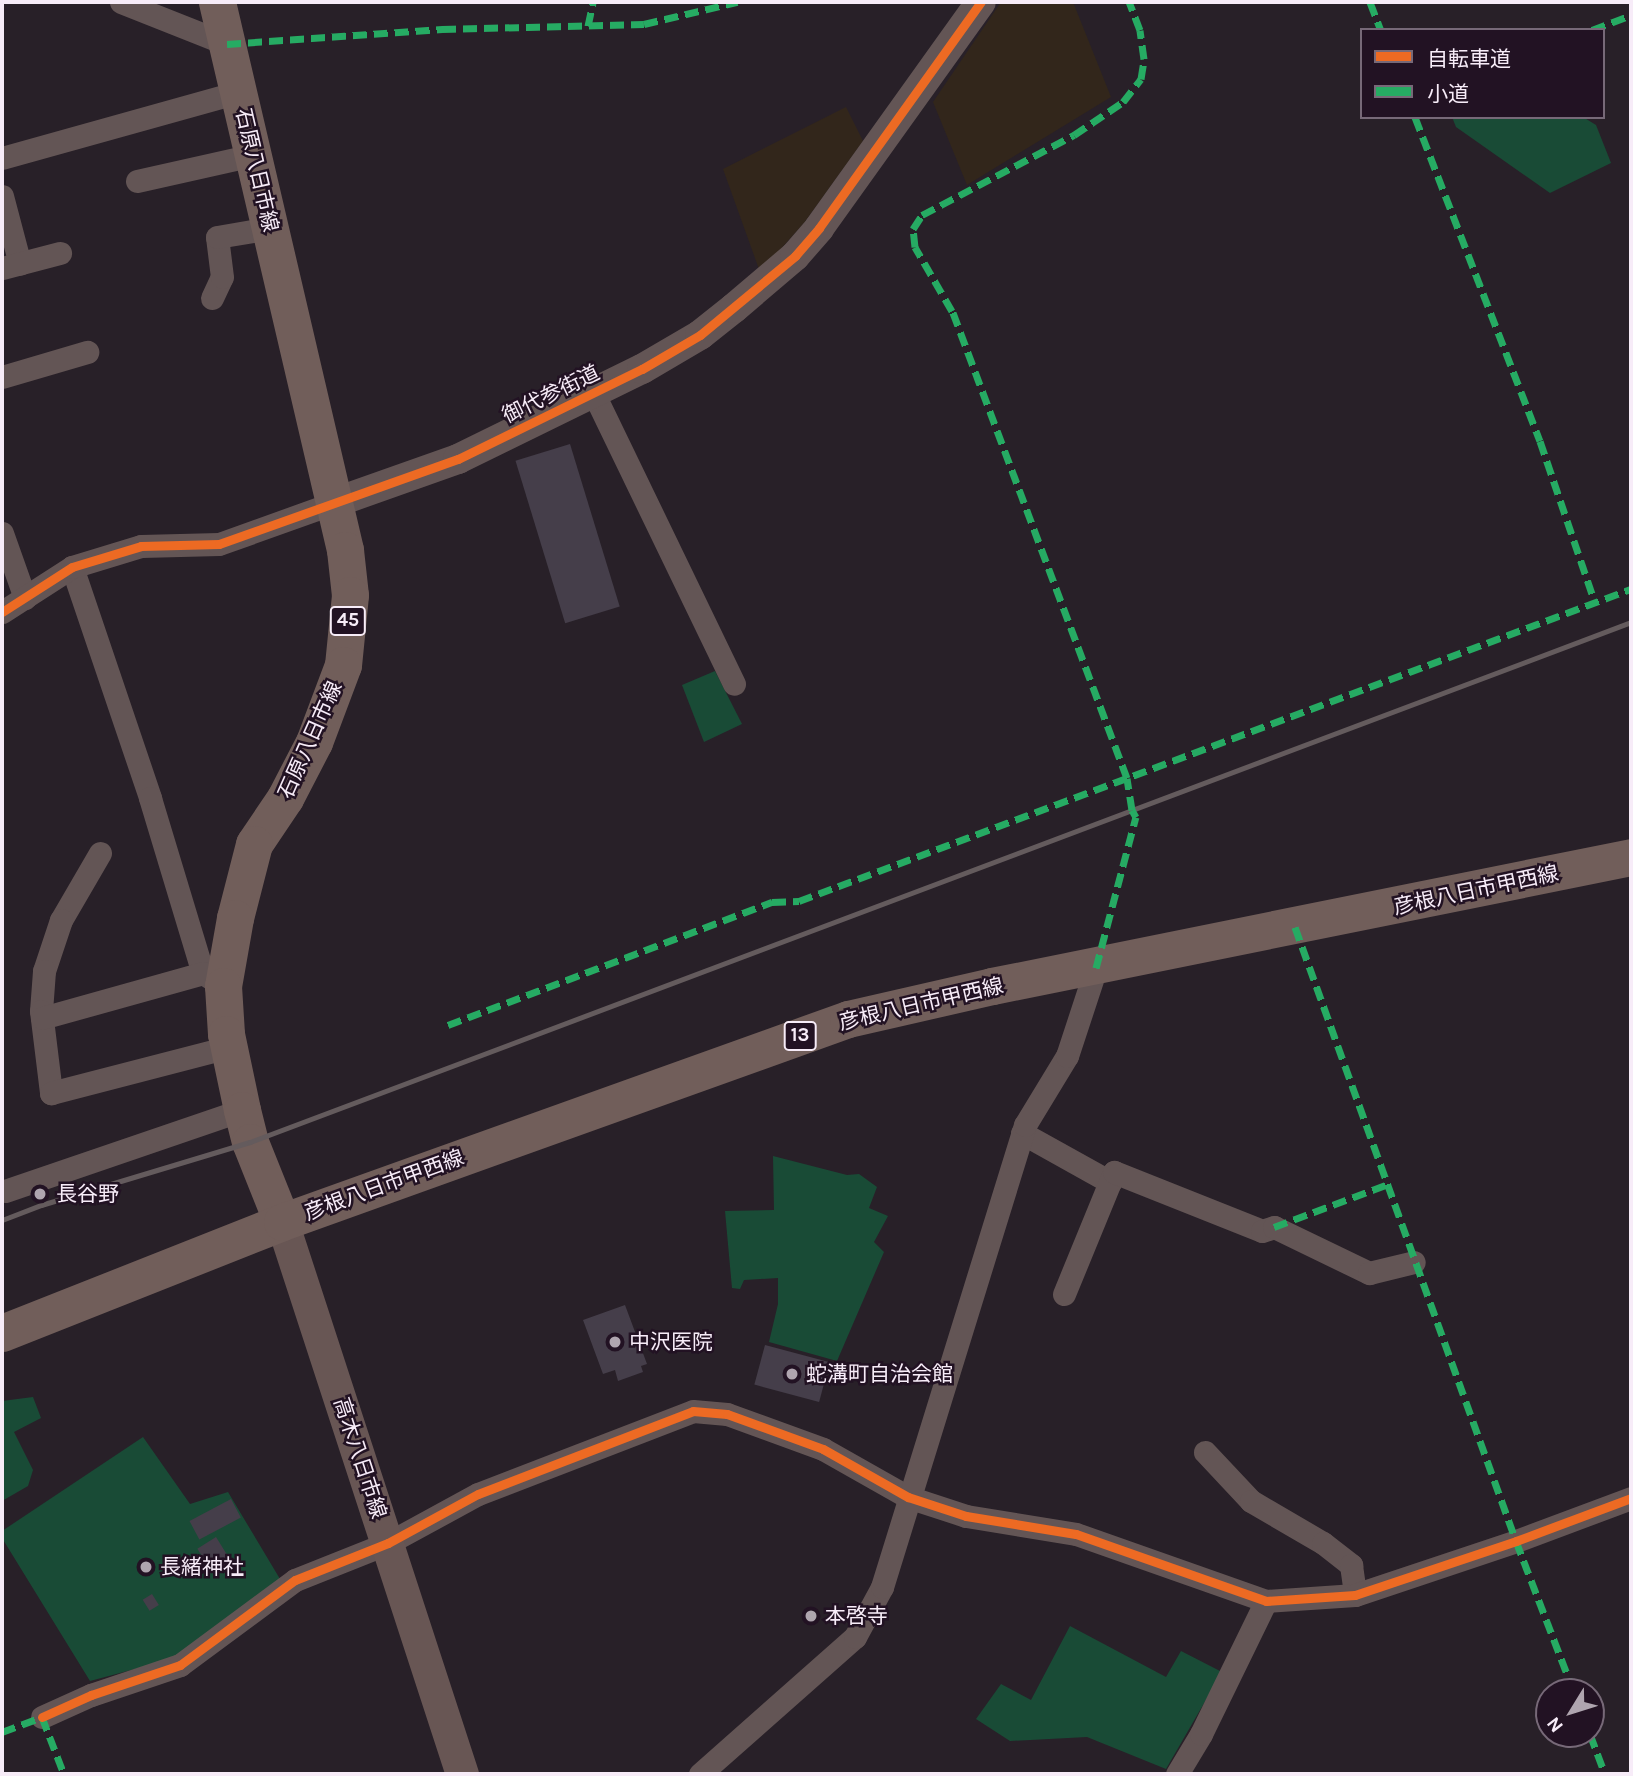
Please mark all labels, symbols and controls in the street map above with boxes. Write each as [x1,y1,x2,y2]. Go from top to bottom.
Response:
legend [1360,28,1605,119]
text: 自転車道 [1427,47,1511,71]
text: 小道 [1427,82,1469,106]
street label: 石原八日市線 [231,106,283,234]
street label: 御代参街道 [498,360,604,428]
road number: 45 [329,606,367,636]
street label: 石原八日市線 [273,677,347,803]
street label: 彦根八日市甲西線 [1391,860,1561,920]
street label: 彦根八日市甲西線 [836,973,1006,1035]
road number: 13 [782,1020,818,1052]
street label: 彦根八日市甲西線 [301,1144,467,1226]
place label: 長谷野 [56,1181,119,1207]
marker: 長谷野 [30,1184,50,1204]
place label: 中沢医院 [629,1329,713,1355]
marker: 中沢医院 [607,1334,623,1350]
place label: 蛇溝町自治会館 [806,1361,953,1387]
marker: 蛇溝町自治会館 [784,1366,800,1382]
street label: 高木八日市線 [329,1394,391,1522]
place label: 長緒神社 [160,1554,244,1580]
marker: 長緒神社 [138,1559,154,1575]
place label: 本啓寺 [825,1603,888,1629]
marker: 本啓寺 [803,1608,819,1624]
north arrow [1535,1678,1605,1748]
text: N [1542,1713,1568,1737]

